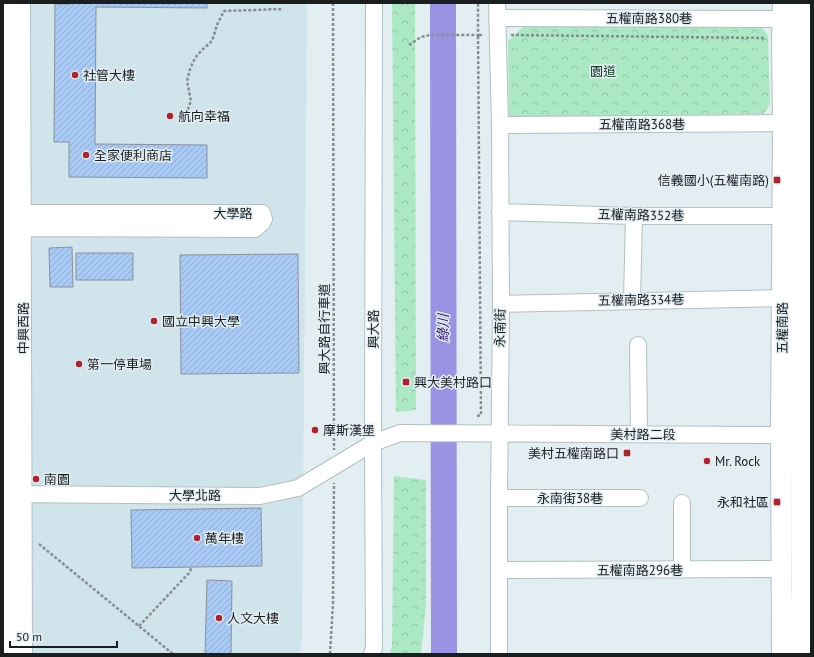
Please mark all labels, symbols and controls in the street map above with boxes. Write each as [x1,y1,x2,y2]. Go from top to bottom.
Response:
street label: 五權南路380巷 [606,10,692,27]
park label: 園道 [590,63,616,80]
place label: 社管大樓 [83,67,135,84]
marker: 社管大樓 [70,70,80,80]
place label: 航向幸福 [178,108,230,125]
marker: 航向幸福 [165,111,175,121]
street label: 五權南路368巷 [599,116,685,133]
place label: 全家便利商店 [94,147,172,164]
marker: 全家便利商店 [81,150,91,160]
place label: 信義國小(五權南路) [658,172,769,189]
marker: 信義國小(五權南路) [772,175,782,185]
street label: 大學路 [213,205,253,222]
street label: 五權南路352巷 [598,206,684,224]
street label: 興大路自行車道 [316,283,333,375]
street label: 五權南路334巷 [598,291,684,309]
street label: 中興西路 [15,302,32,354]
street label: 五權南路 [774,302,791,354]
street label: 永南街 [491,308,509,348]
street label: 興大路 [365,309,382,349]
water label: 綠川 [434,312,452,342]
place label: 國立中興大學 [162,313,240,330]
marker: 國立中興大學 [149,316,159,326]
place label: 第一停車場 [87,356,152,373]
marker: 第一停車場 [74,359,84,369]
place label: 興大美村路口 [414,374,492,391]
marker: 興大美村路口 [401,377,411,387]
place label: 摩斯漢堡 [323,422,375,439]
marker: 摩斯漢堡 [310,425,320,435]
street label: 美村路二段 [610,426,676,443]
place label: 美村五權南路口 [528,445,619,462]
marker: 美村五權南路口 [622,448,632,458]
place label: Mr. Rock [715,453,761,470]
marker: Mr. Rock [702,456,712,466]
place label: 南園 [44,471,70,488]
marker: 南園 [31,474,41,484]
street label: 大學北路 [169,487,221,504]
street label: 永南街38巷 [537,490,603,507]
place label: 永和社區 [717,494,769,511]
marker: 永和社區 [772,497,782,507]
place label: 萬年樓 [205,530,244,547]
marker: 萬年樓 [192,533,202,543]
street label: 五權南路296巷 [597,562,683,579]
place label: 人文大樓 [227,610,279,627]
marker: 人文大樓 [214,613,224,623]
scale bar [10,623,117,649]
text: 50 m [16,629,42,644]

